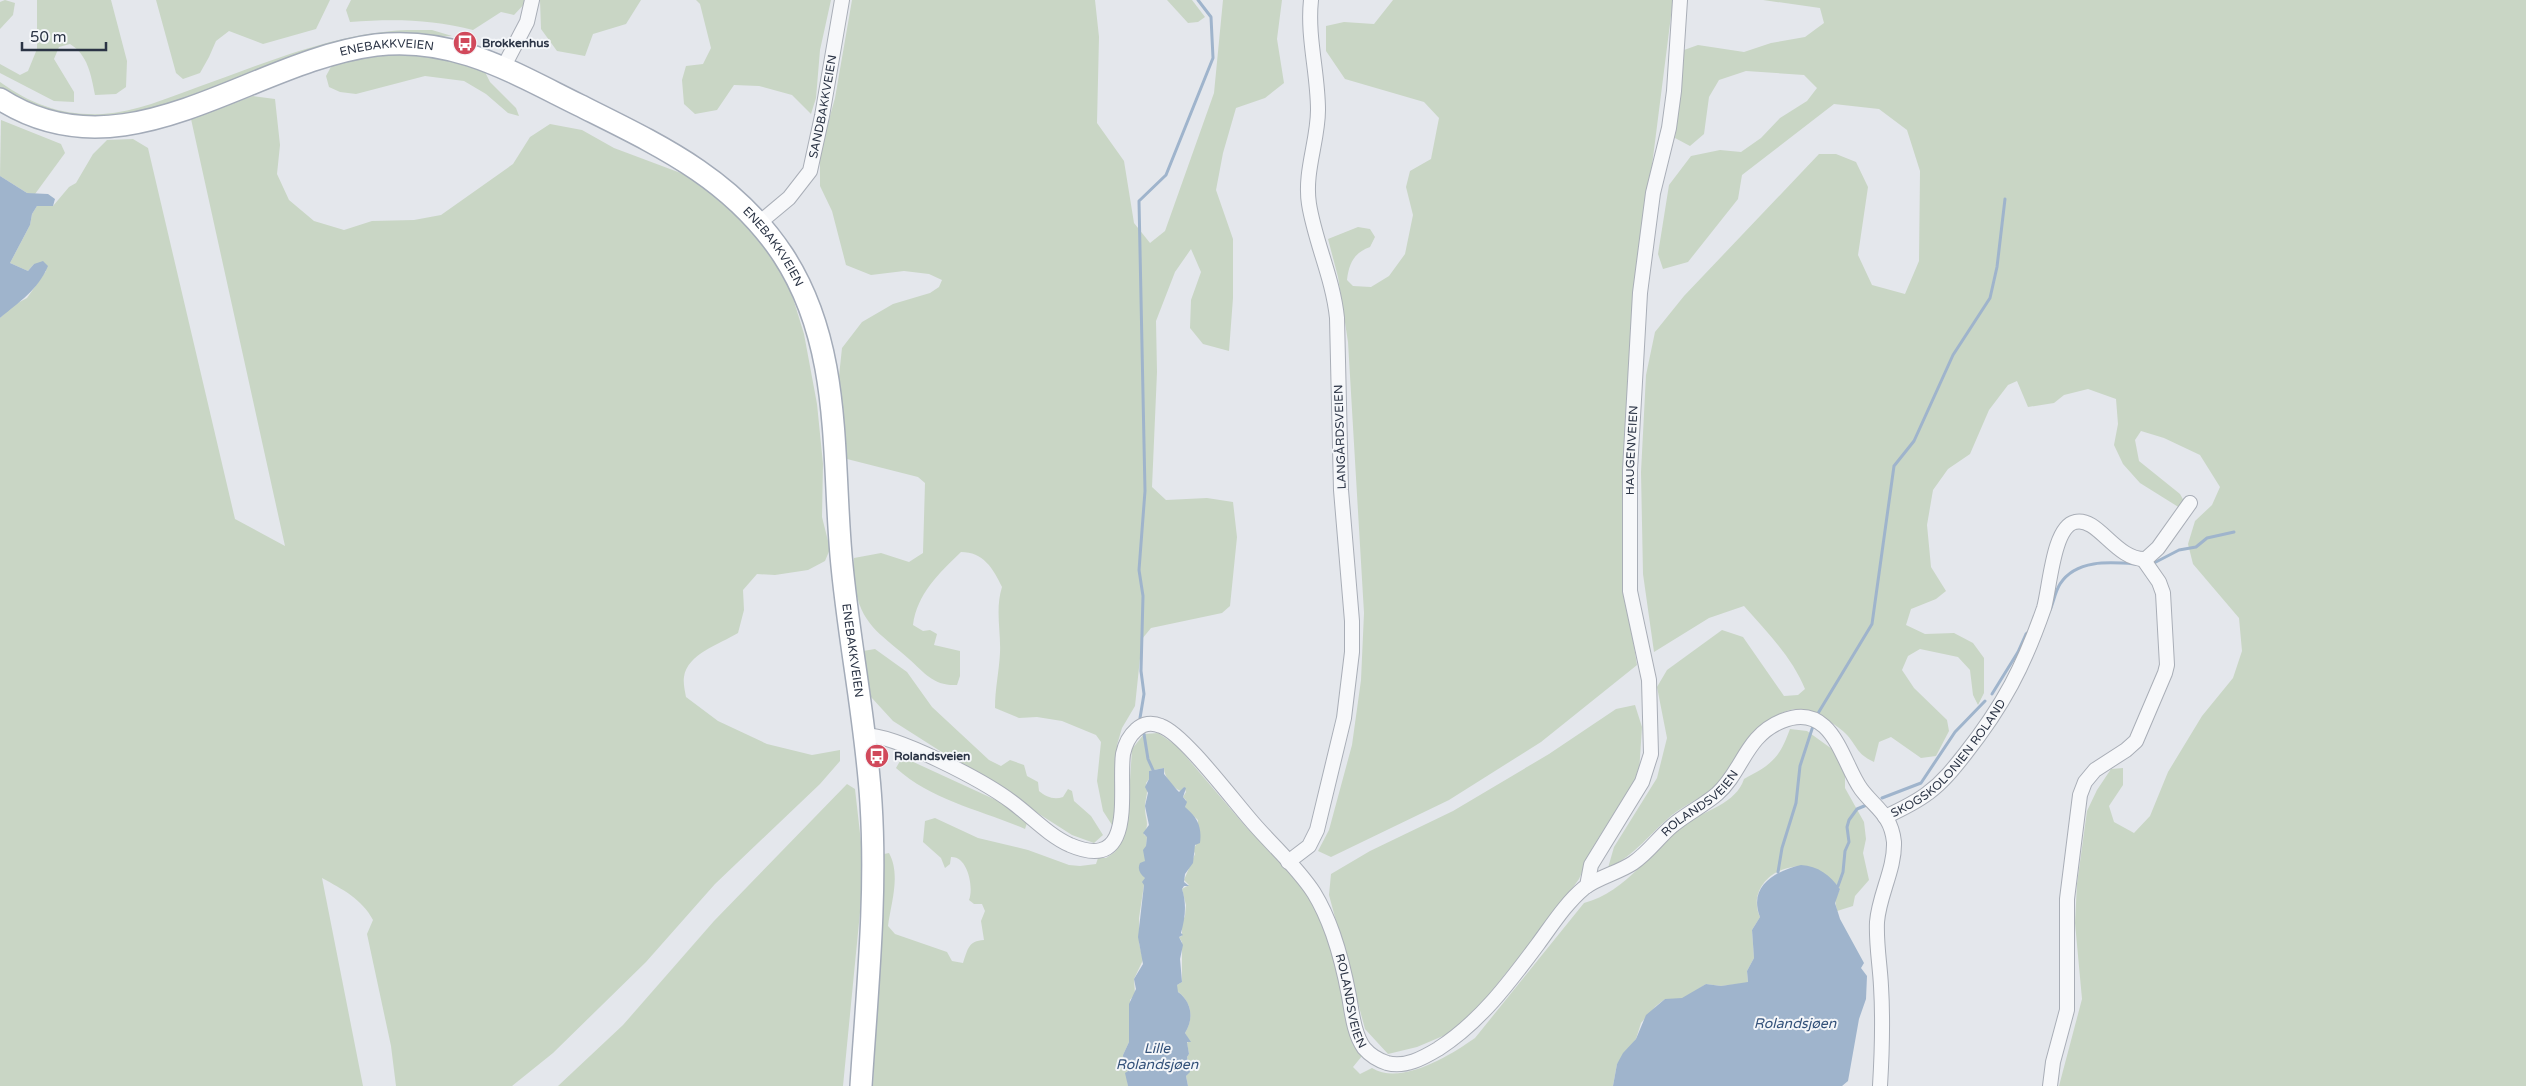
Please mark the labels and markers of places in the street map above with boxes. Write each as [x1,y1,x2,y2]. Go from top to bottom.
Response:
bus stop icon: Brokkenhus [452,30,478,56]
place label: Brokkenhus [482,36,550,50]
bus stop icon: Rolandsveien [864,743,890,769]
place label: Rolandsveien [894,749,970,763]

